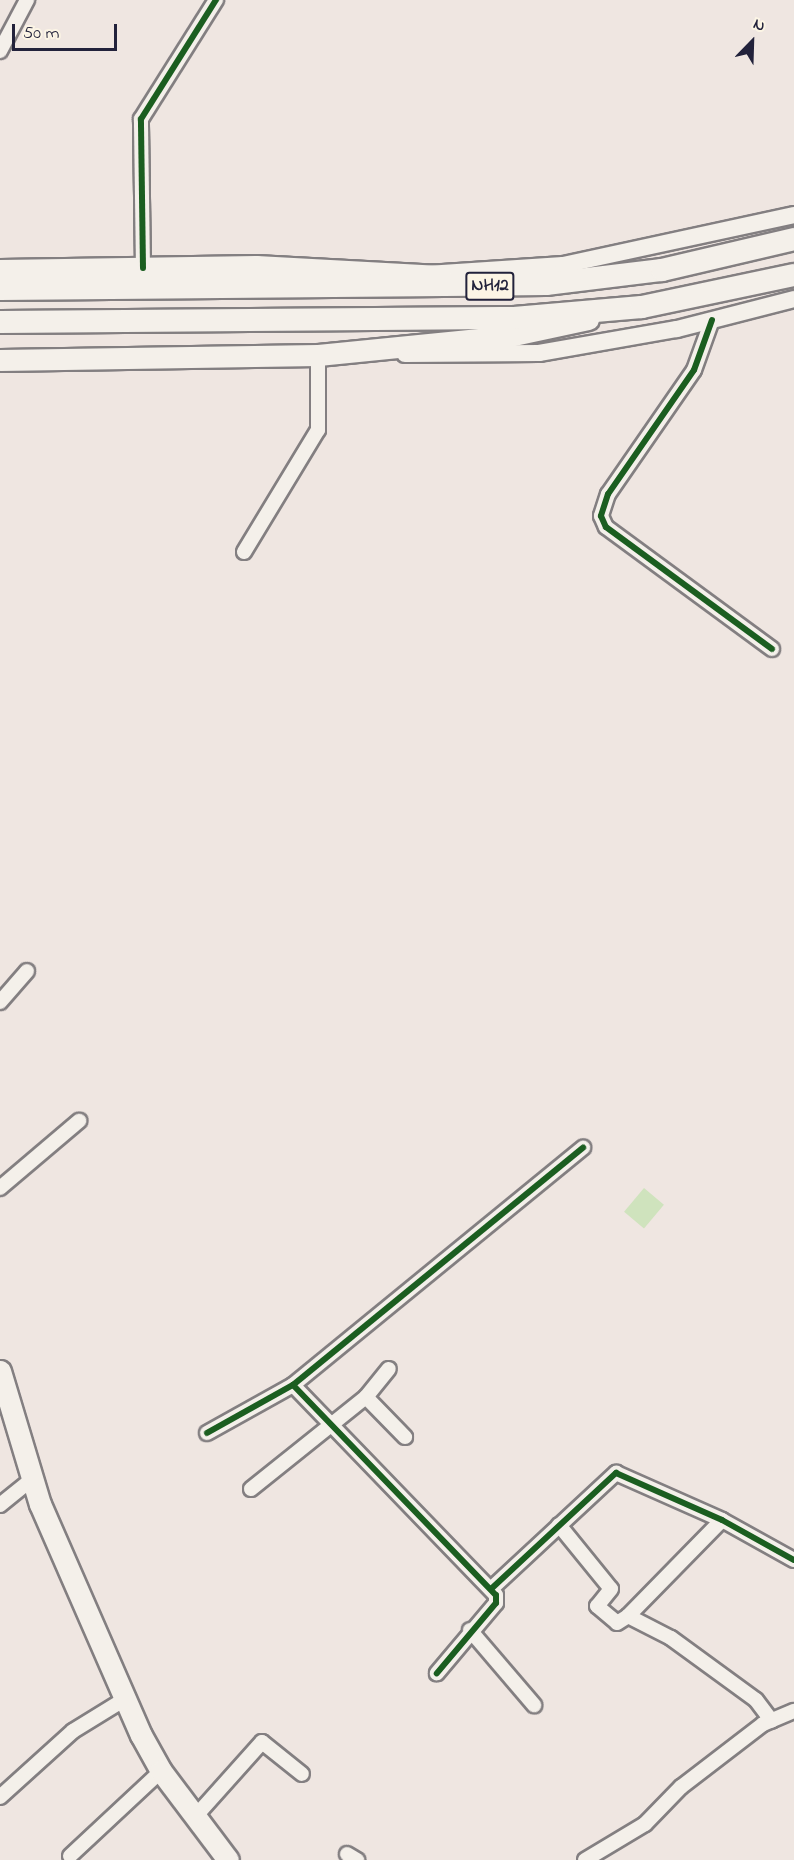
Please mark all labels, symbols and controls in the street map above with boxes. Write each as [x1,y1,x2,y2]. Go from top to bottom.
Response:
scale bar [15,12,120,50]
north arrow [722,12,782,72]
text: N [749,12,769,39]
text: 50 m [23,21,60,47]
road number: NH12 [464,271,516,301]

